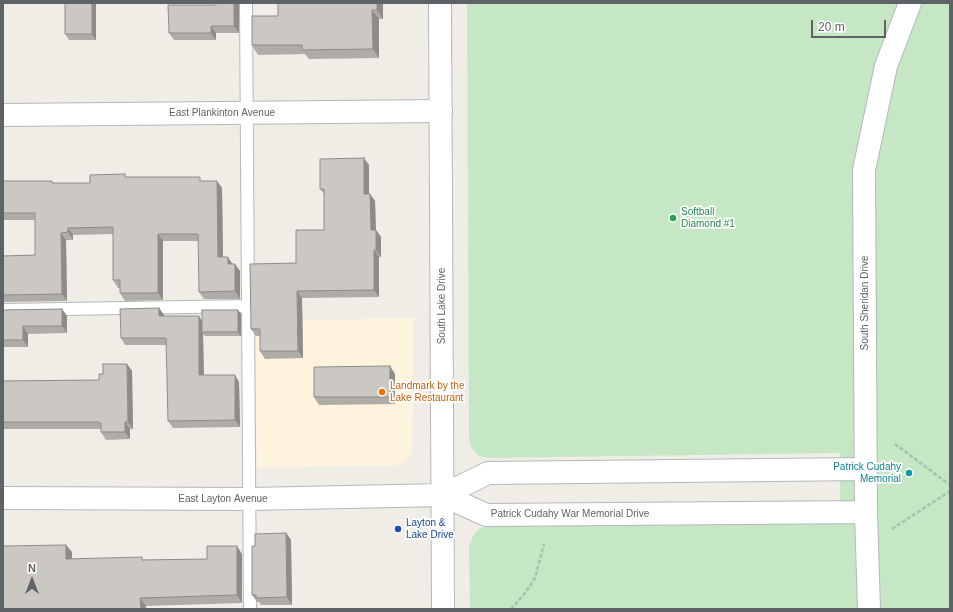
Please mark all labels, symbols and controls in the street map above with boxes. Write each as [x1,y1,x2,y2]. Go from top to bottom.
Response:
scale bar [813,12,888,38]
text: 20 m [818,20,845,34]
street label: East Plankinton Avenue [169,107,275,119]
place label: Softball Diamond #1 [681,206,735,230]
marker: Softball Diamond #1 [668,213,678,223]
street label: South Sheridan Drive [859,255,871,351]
street label: South Lake Drive [436,268,448,344]
place label: Landmark by the Lake Restaurant [390,380,464,404]
marker: Landmark by the Lake Restaurant [377,387,387,397]
place label: Patrick Cudahy Memorial [833,461,901,484]
marker: Patrick Cudahy Memorial [904,468,914,478]
street label: East Layton Avenue [178,493,268,505]
street label: Patrick Cudahy War Memorial Drive [491,508,649,520]
place label: Layton & Lake Drive [406,517,454,540]
marker: Layton & Lake Drive [393,524,403,534]
north arrow [12,560,52,600]
text: N [28,562,36,574]

